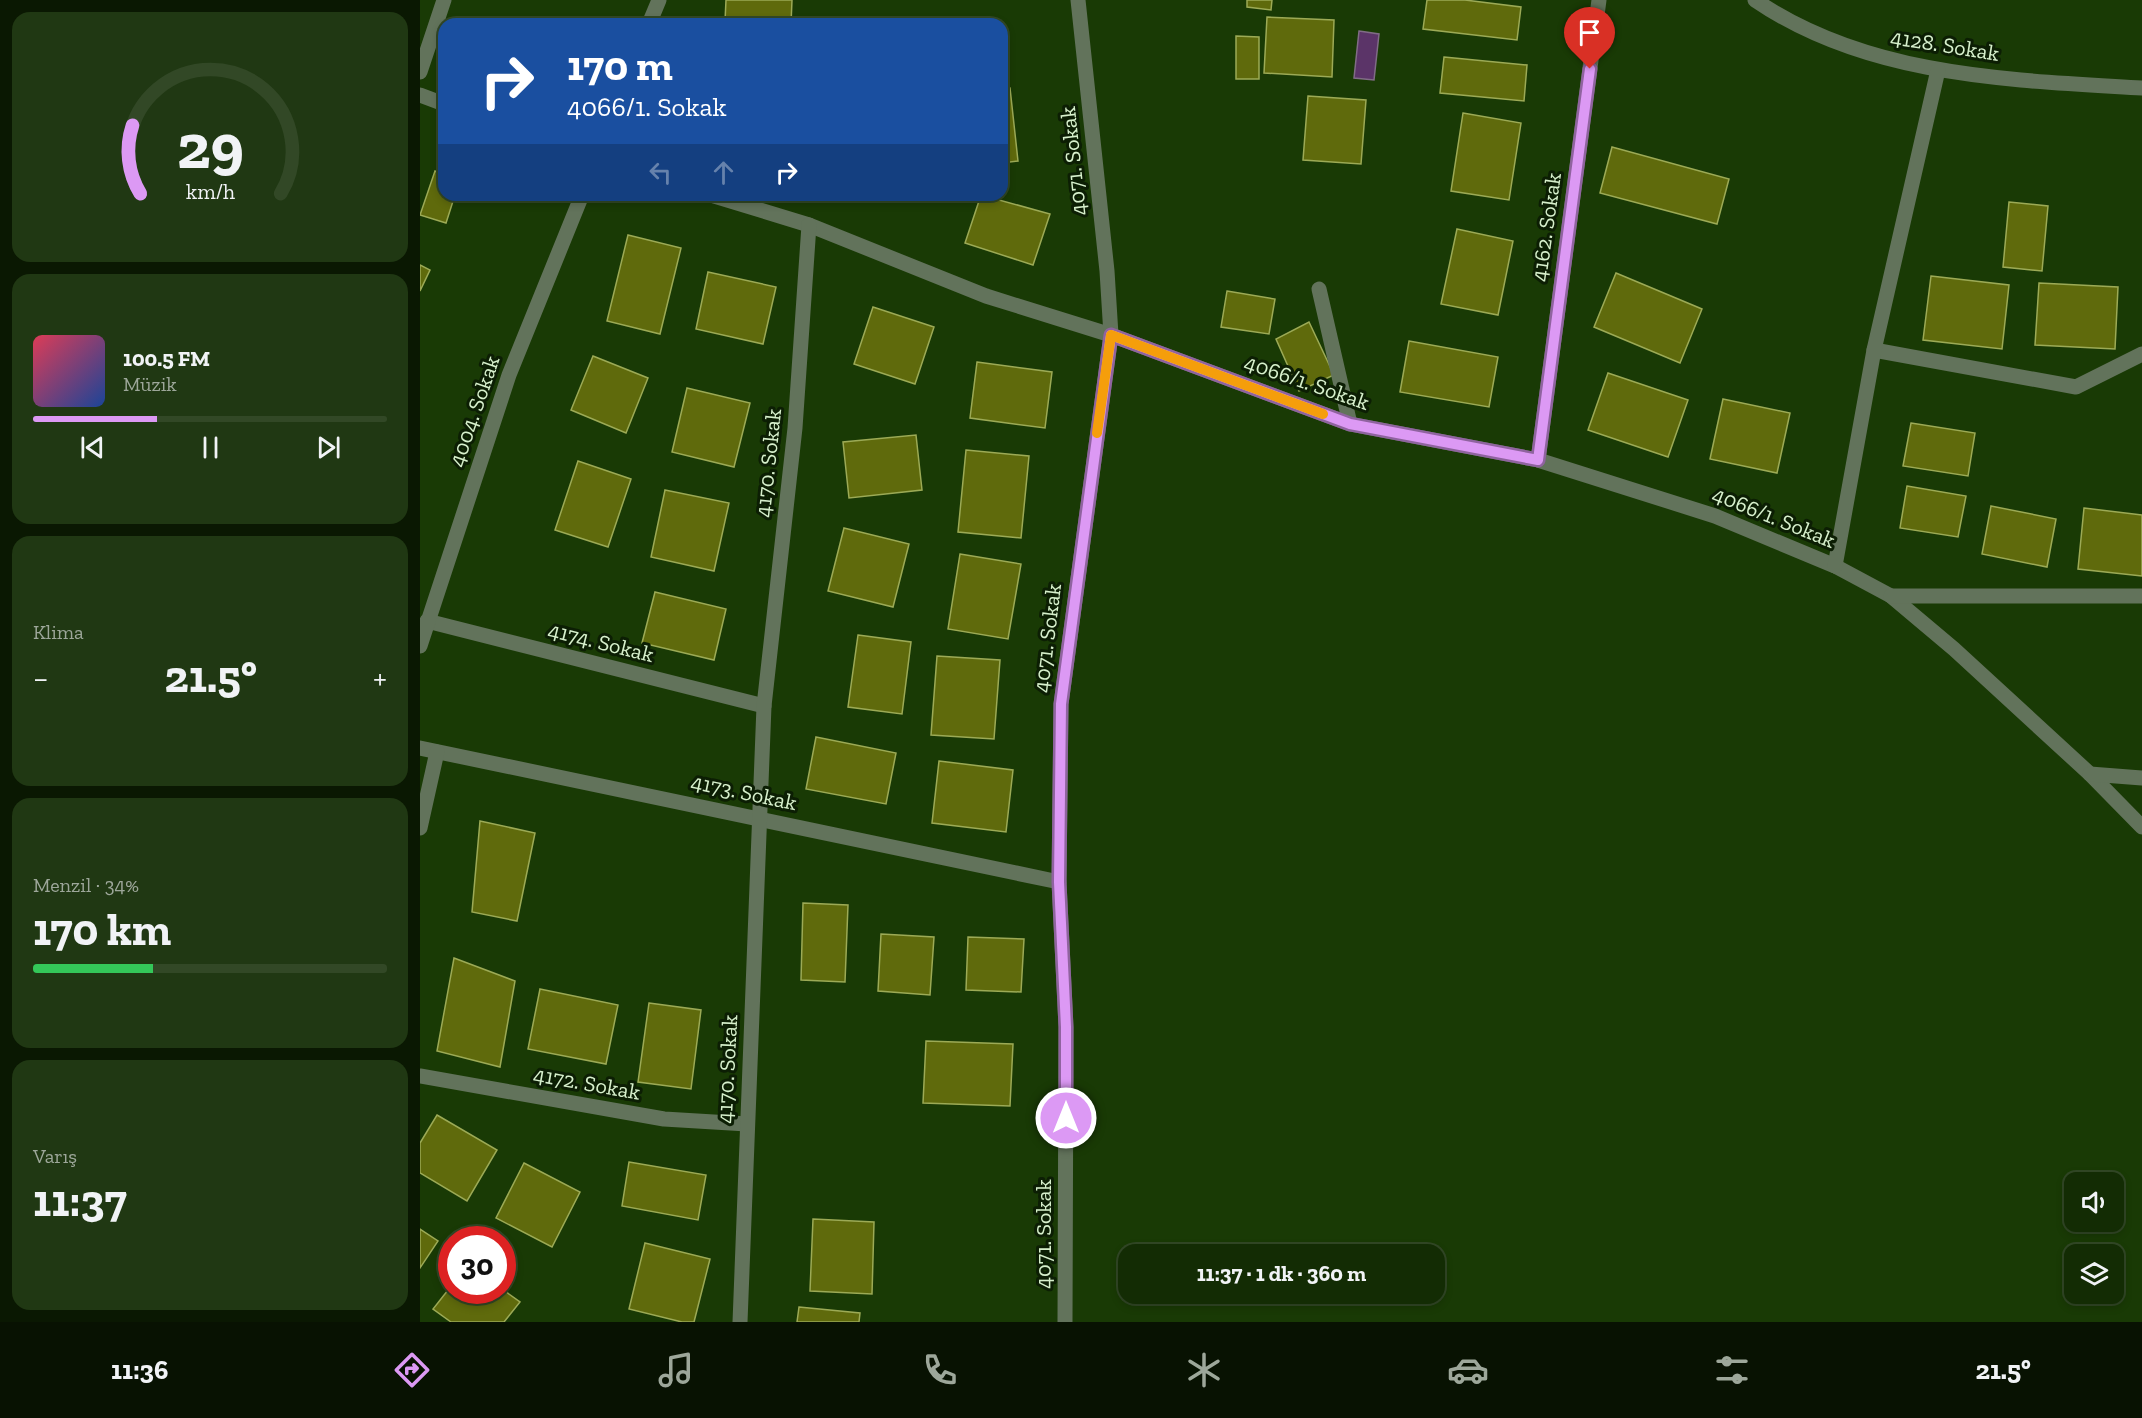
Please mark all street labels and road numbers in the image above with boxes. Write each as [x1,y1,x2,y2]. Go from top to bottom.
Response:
street label: 4128. Sokak [1889,23,2002,67]
street label: 4071. Sokak [1054,105,1092,217]
street label: 4162. Sokak [1525,170,1567,283]
street label: 4066/1. Sokak [1241,348,1373,416]
street label: 4004. Sokak [442,352,506,470]
street label: 4170. Sokak [749,407,787,519]
street label: 4066/1. Sokak [1709,480,1840,554]
street label: 4071. Sokak [1027,581,1067,694]
street label: 4174. Sokak [545,616,657,668]
street label: 4173. Sokak [689,768,800,816]
street label: 4170. Sokak [711,1013,743,1124]
street label: 4172. Sokak [532,1060,643,1106]
street label: 4071. Sokak [1030,1179,1057,1289]

